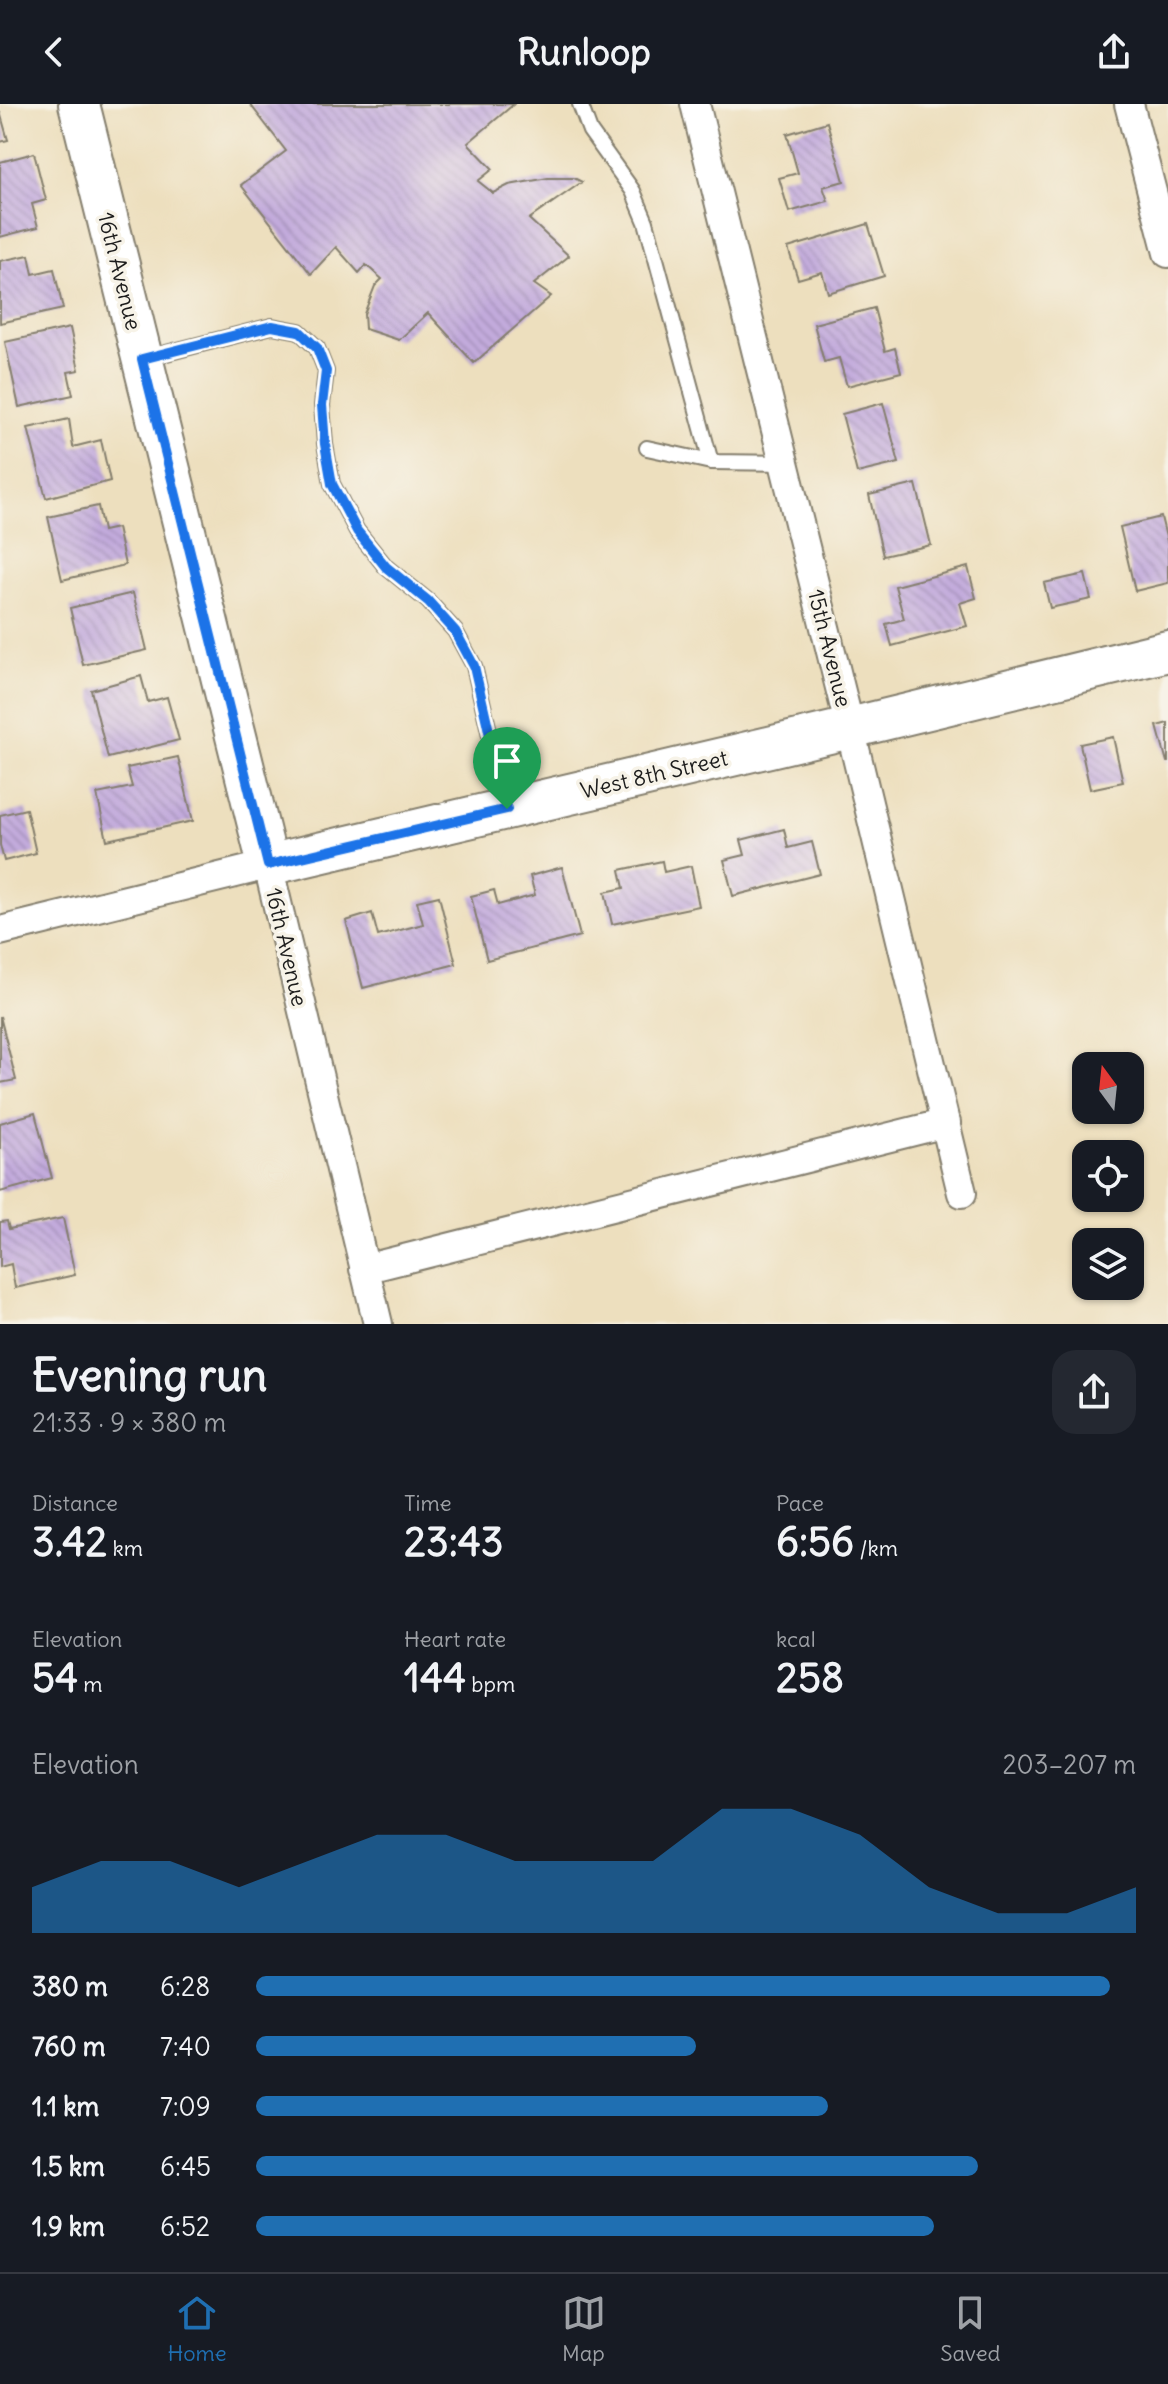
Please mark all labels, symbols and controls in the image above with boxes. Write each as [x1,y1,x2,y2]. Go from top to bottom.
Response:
icon: back [32,30,76,74]
text: Runloop [517,30,651,75]
icon: share [1092,30,1136,74]
street label: 16th Avenue [92,209,148,333]
street label: 15th Avenue [802,586,858,710]
pin [473,727,541,809]
icon: arrive [485,739,529,783]
street label: West 8th Street [578,743,730,805]
street label: 16th Avenue [260,885,314,1009]
north arrow [1072,1052,1144,1124]
map controls [1072,1052,1144,1300]
button: locate [1072,1140,1144,1212]
button: layers [1072,1228,1144,1300]
text: Evening run [32,1348,267,1403]
button: share [1052,1350,1136,1434]
text: 21:33 · 9 × 380 m [32,1406,226,1439]
text: Distance [32,1489,118,1517]
text: Time [404,1489,452,1517]
text: Pace [776,1489,824,1517]
text: 3.42 [32,1517,107,1567]
text: 23:43 [404,1517,504,1567]
text: 6:56 [776,1517,854,1567]
text: km [107,1534,143,1562]
text: /km [854,1534,898,1562]
text: Elevation [32,1625,122,1653]
text: Heart rate [404,1625,506,1653]
text: kcal [776,1625,816,1653]
text: 54 [32,1653,78,1703]
text: 144 [404,1653,466,1703]
text: 258 [776,1653,844,1703]
text: m [78,1670,103,1698]
text: bpm [466,1670,515,1698]
text: Elevation [32,1748,139,1781]
text: 203–207 m [1002,1748,1136,1781]
text: 380 m [32,1970,108,2003]
text: 6:28 [160,1970,210,2003]
text: 760 m [32,2030,106,2063]
text: 7:40 [160,2030,211,2063]
text: 1.1 km [32,2090,99,2123]
text: 7:09 [160,2090,211,2123]
text: 1.5 km [32,2150,105,2183]
text: 6:45 [160,2150,211,2183]
text: 1.9 km [32,2210,105,2243]
text: 6:52 [160,2210,210,2243]
tab: Home [167,2291,227,2367]
tab: Map [562,2291,606,2367]
tab: Saved [940,2291,1001,2367]

